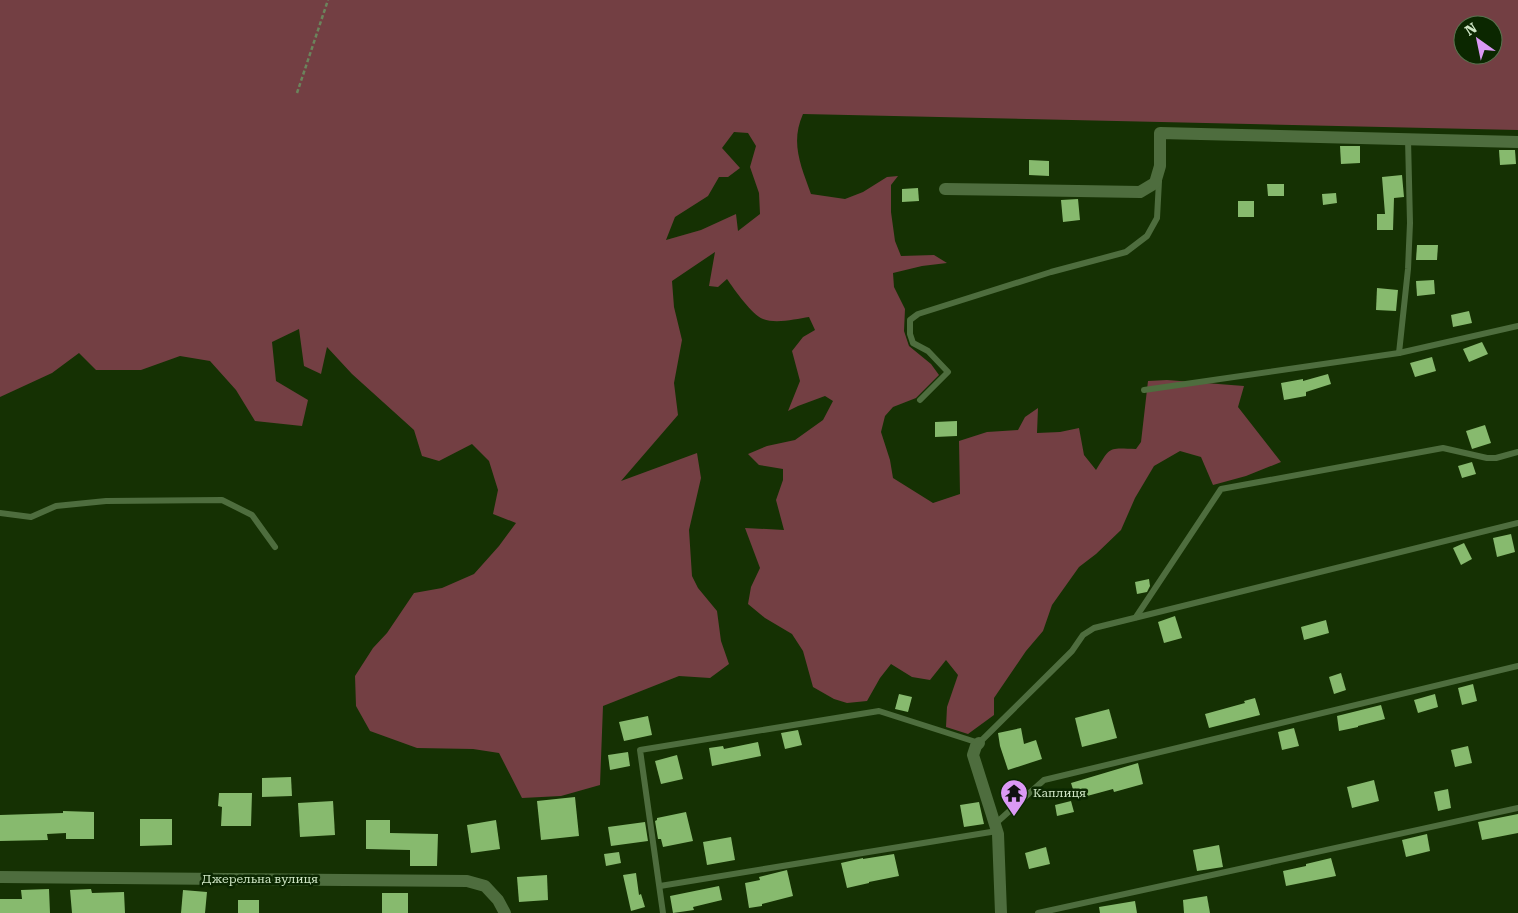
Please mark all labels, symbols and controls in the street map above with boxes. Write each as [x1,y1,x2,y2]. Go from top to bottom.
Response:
north arrow [1453,15,1503,65]
text: N [1462,19,1480,39]
temple icon: Каплиця [999,778,1029,817]
place label: Каплиця [1033,786,1086,800]
street label: Джерельна вулиця [202,872,318,886]

